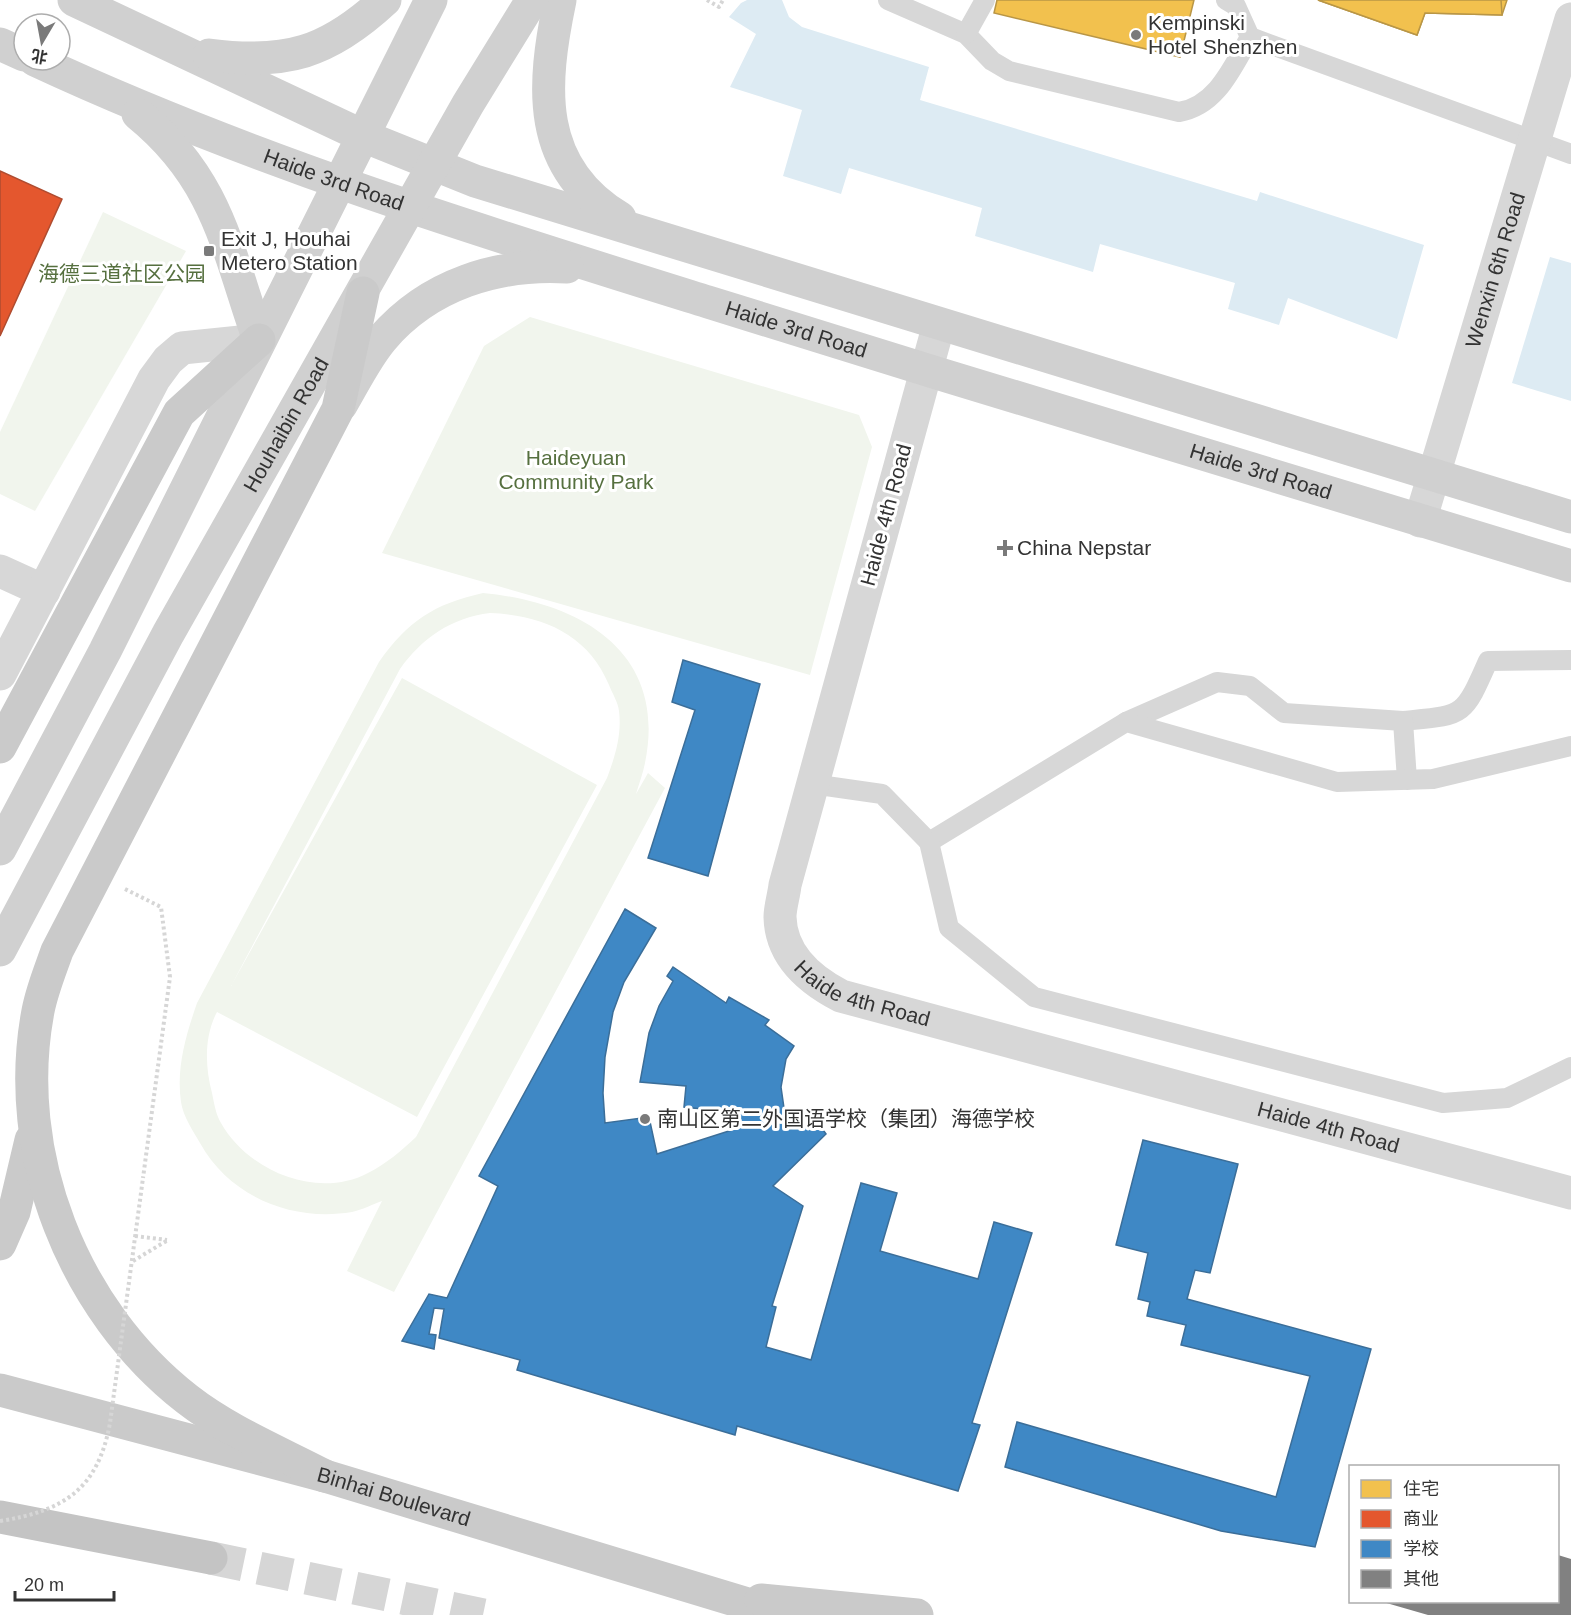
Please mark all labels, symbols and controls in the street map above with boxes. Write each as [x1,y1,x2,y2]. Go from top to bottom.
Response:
place label: Kempinski Hotel Shenzhen [1148,11,1297,58]
north arrow [12,12,72,72]
marker: Kempinski Hotel Shenzhen [1129,28,1143,42]
text: 北 [30,47,49,66]
street label: Haide 3rd Road [261,144,407,215]
street label: Wenxin 6th Road [1461,190,1529,350]
place label: Exit J, Houhai Metero Station [221,227,358,274]
marker: Exit J, Houhai Metero Station [202,244,216,258]
park label: 海德三道社区公园 [38,262,206,285]
street label: Haide 3rd Road [723,296,870,362]
street label: Houhaibin Road [239,354,333,496]
street label: Haide 3rd Road [1187,439,1335,504]
street label: Haide 4th Road [856,441,916,588]
park label: Haideyuan Community Park [498,446,654,493]
place label: China Nepstar [1017,536,1151,559]
marker: China Nepstar [998,541,1012,555]
street label: Haide 4th Road [790,955,933,1031]
street label: Haide 4th Road [1255,1097,1402,1157]
place label: 南山区第二外国语学校（集团）海德学校 [657,1107,1035,1130]
marker: 南山区第二外国语学校（集团）海德学校 [638,1112,652,1126]
street label: Binhai Boulevard [315,1462,473,1530]
legend [1349,1465,1559,1603]
text: 住宅 [1403,1479,1439,1499]
text: 商业 [1403,1509,1439,1529]
text: 学校 [1403,1539,1439,1559]
scale bar [15,1564,114,1602]
text: 其他 [1403,1569,1439,1589]
text: 20 m [24,1575,64,1595]

